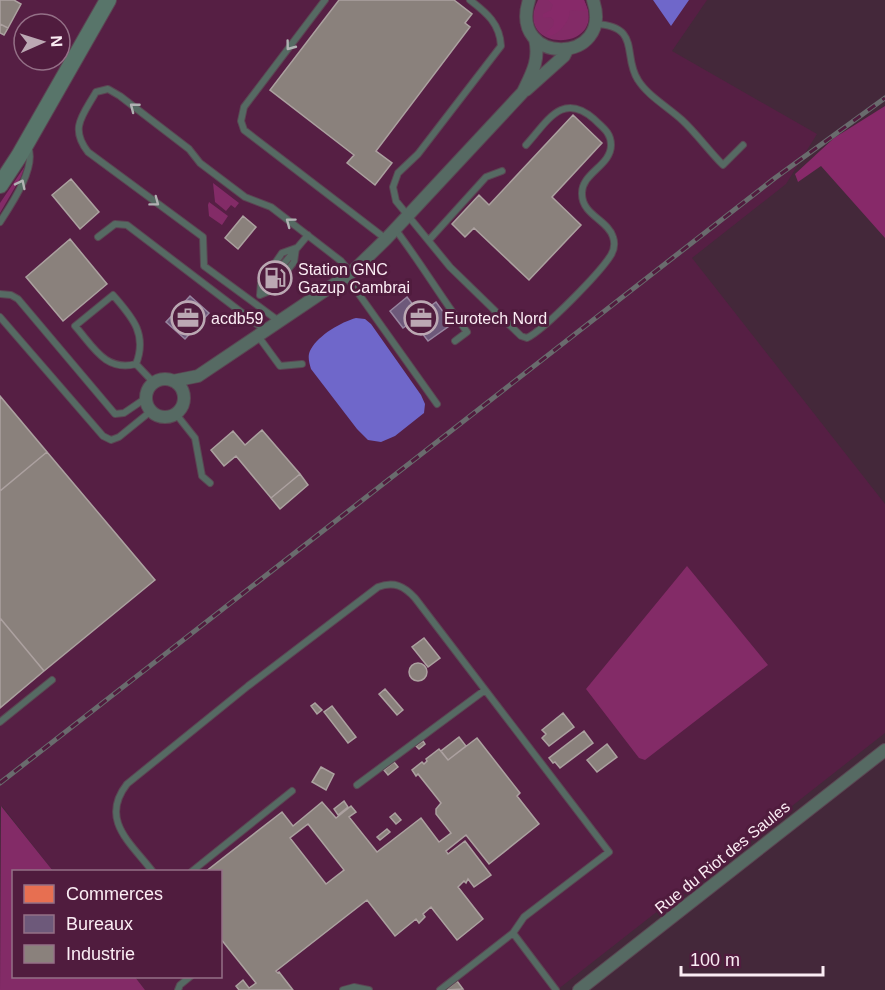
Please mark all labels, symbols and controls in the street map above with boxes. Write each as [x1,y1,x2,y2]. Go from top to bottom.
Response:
north arrow [12,12,72,72]
text: N [48,35,65,47]
one-way arrow [286,40,297,51]
one-way arrow [130,103,141,114]
one-way arrow [14,180,26,191]
one-way arrow [148,194,159,205]
one-way arrow [286,218,297,229]
fuel station icon: Station GNC Gazup Cambrai [257,260,293,296]
place label: Station GNC Gazup Cambrai [298,261,410,296]
office icon: acdb59 [170,300,206,336]
office icon: Eurotech Nord [403,300,439,336]
place label: acdb59 [211,310,264,327]
place label: Eurotech Nord [444,310,547,327]
street label: Rue du Riot des Saules [652,798,793,917]
legend [12,870,222,978]
text: Commerces [66,884,163,904]
text: Bureaux [66,914,133,934]
scale bar [681,939,824,977]
text: Industrie [66,944,135,964]
text: 100 m [690,950,740,970]

